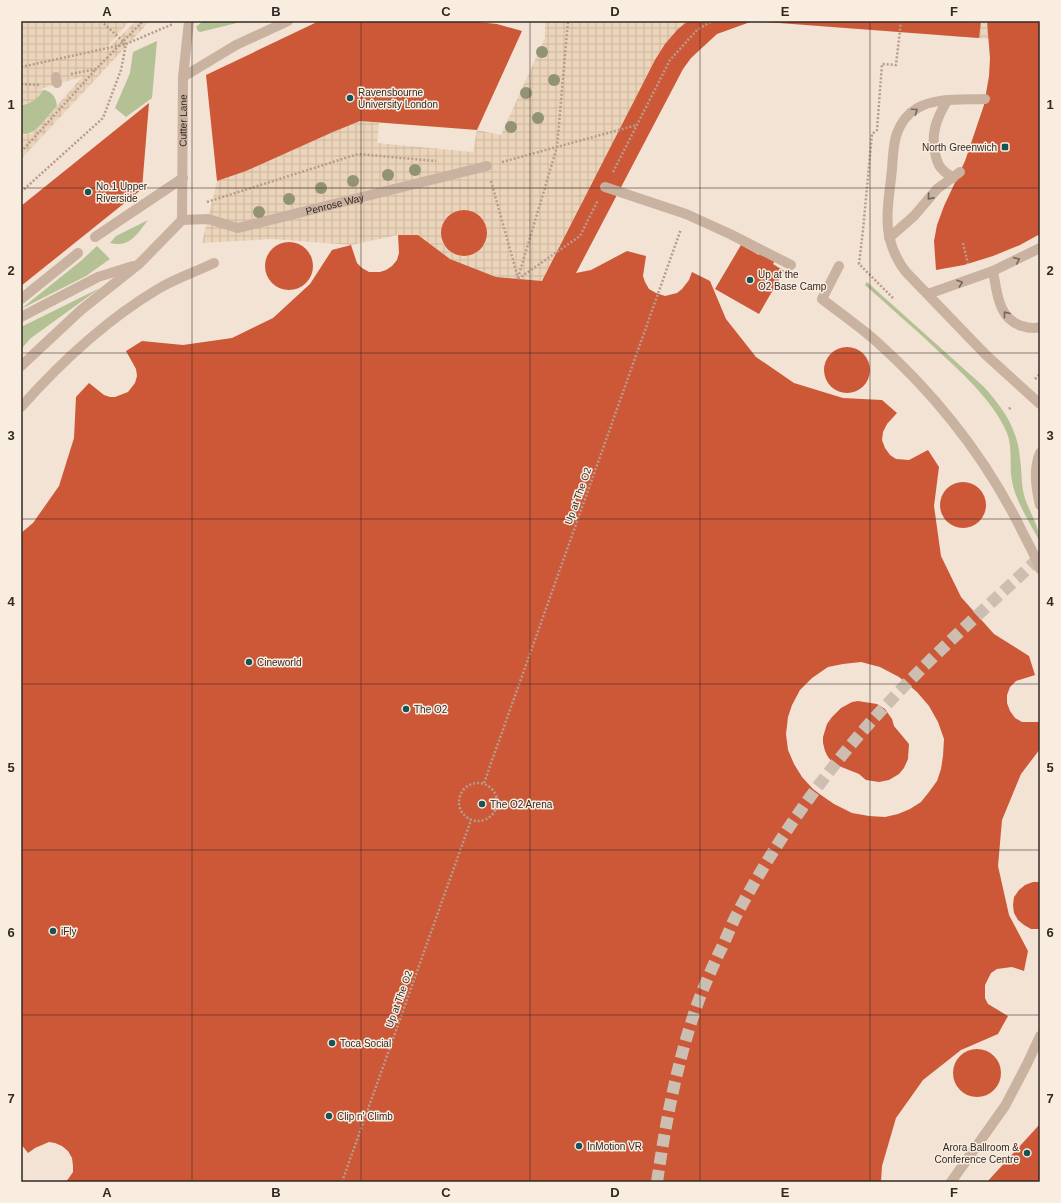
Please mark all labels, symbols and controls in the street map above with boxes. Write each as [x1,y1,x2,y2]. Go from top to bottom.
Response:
text: A [102,4,112,19]
text: B [271,4,281,19]
text: C [441,4,451,19]
text: D [610,4,620,19]
text: E [781,4,790,19]
text: F [950,4,958,19]
place label: Ravensbourne University London [358,87,438,110]
marker: Ravensbourne University London [345,93,355,103]
street label: Cutter Lane [177,94,188,147]
text: 1 [7,97,15,112]
text: 1 [1046,97,1054,112]
one-way arrow [910,109,917,116]
place label: North Greenwich [922,142,997,153]
marker: North Greenwich [1000,142,1010,152]
place label: No.1 Upper Riverside [96,181,148,204]
marker: No.1 Upper Riverside [83,187,93,197]
street label: Penrose Way [304,191,365,216]
one-way arrow [928,192,935,200]
one-way arrow [1012,257,1020,265]
text: 2 [7,263,15,278]
text: 2 [1046,263,1054,278]
place label: Up at the O2 Base Camp [758,269,827,292]
marker: Up at the O2 Base Camp [745,275,755,285]
one-way arrow [957,279,964,288]
one-way arrow [1004,312,1011,319]
text: 3 [7,428,15,443]
text: 3 [1046,428,1054,443]
street label: Up at The O2 [563,466,594,526]
text: 4 [7,594,15,609]
text: 4 [1046,594,1054,609]
marker: Cineworld [244,657,254,667]
place label: Cineworld [257,657,301,668]
marker: The O2 [401,704,411,714]
place label: The O2 [414,704,448,715]
text: 5 [7,760,15,775]
text: 5 [1046,760,1054,775]
marker: The O2 Arena [477,799,487,809]
place label: The O2 Arena [490,799,553,810]
text: 6 [7,925,15,940]
text: 6 [1046,925,1054,940]
marker: iFly [48,926,58,936]
place label: iFly [61,926,77,937]
street label: Up at The O2 [384,969,415,1029]
marker: Toca Social [327,1038,337,1048]
place label: Toca Social [340,1038,391,1049]
text: 7 [7,1091,15,1106]
text: 7 [1046,1091,1054,1106]
marker: Clip n' Climb [324,1111,334,1121]
place label: Clip n' Climb [337,1111,393,1122]
marker: InMotion VR [574,1141,584,1151]
place label: InMotion VR [587,1141,642,1152]
place label: Arora Ballroom & Conference Centre [935,1142,1019,1165]
marker: Arora Ballroom & Conference Centre [1022,1148,1032,1158]
text: A [102,1185,112,1200]
text: B [271,1185,281,1200]
text: C [441,1185,451,1200]
text: D [610,1185,620,1200]
text: E [781,1185,790,1200]
text: F [950,1185,958,1200]

